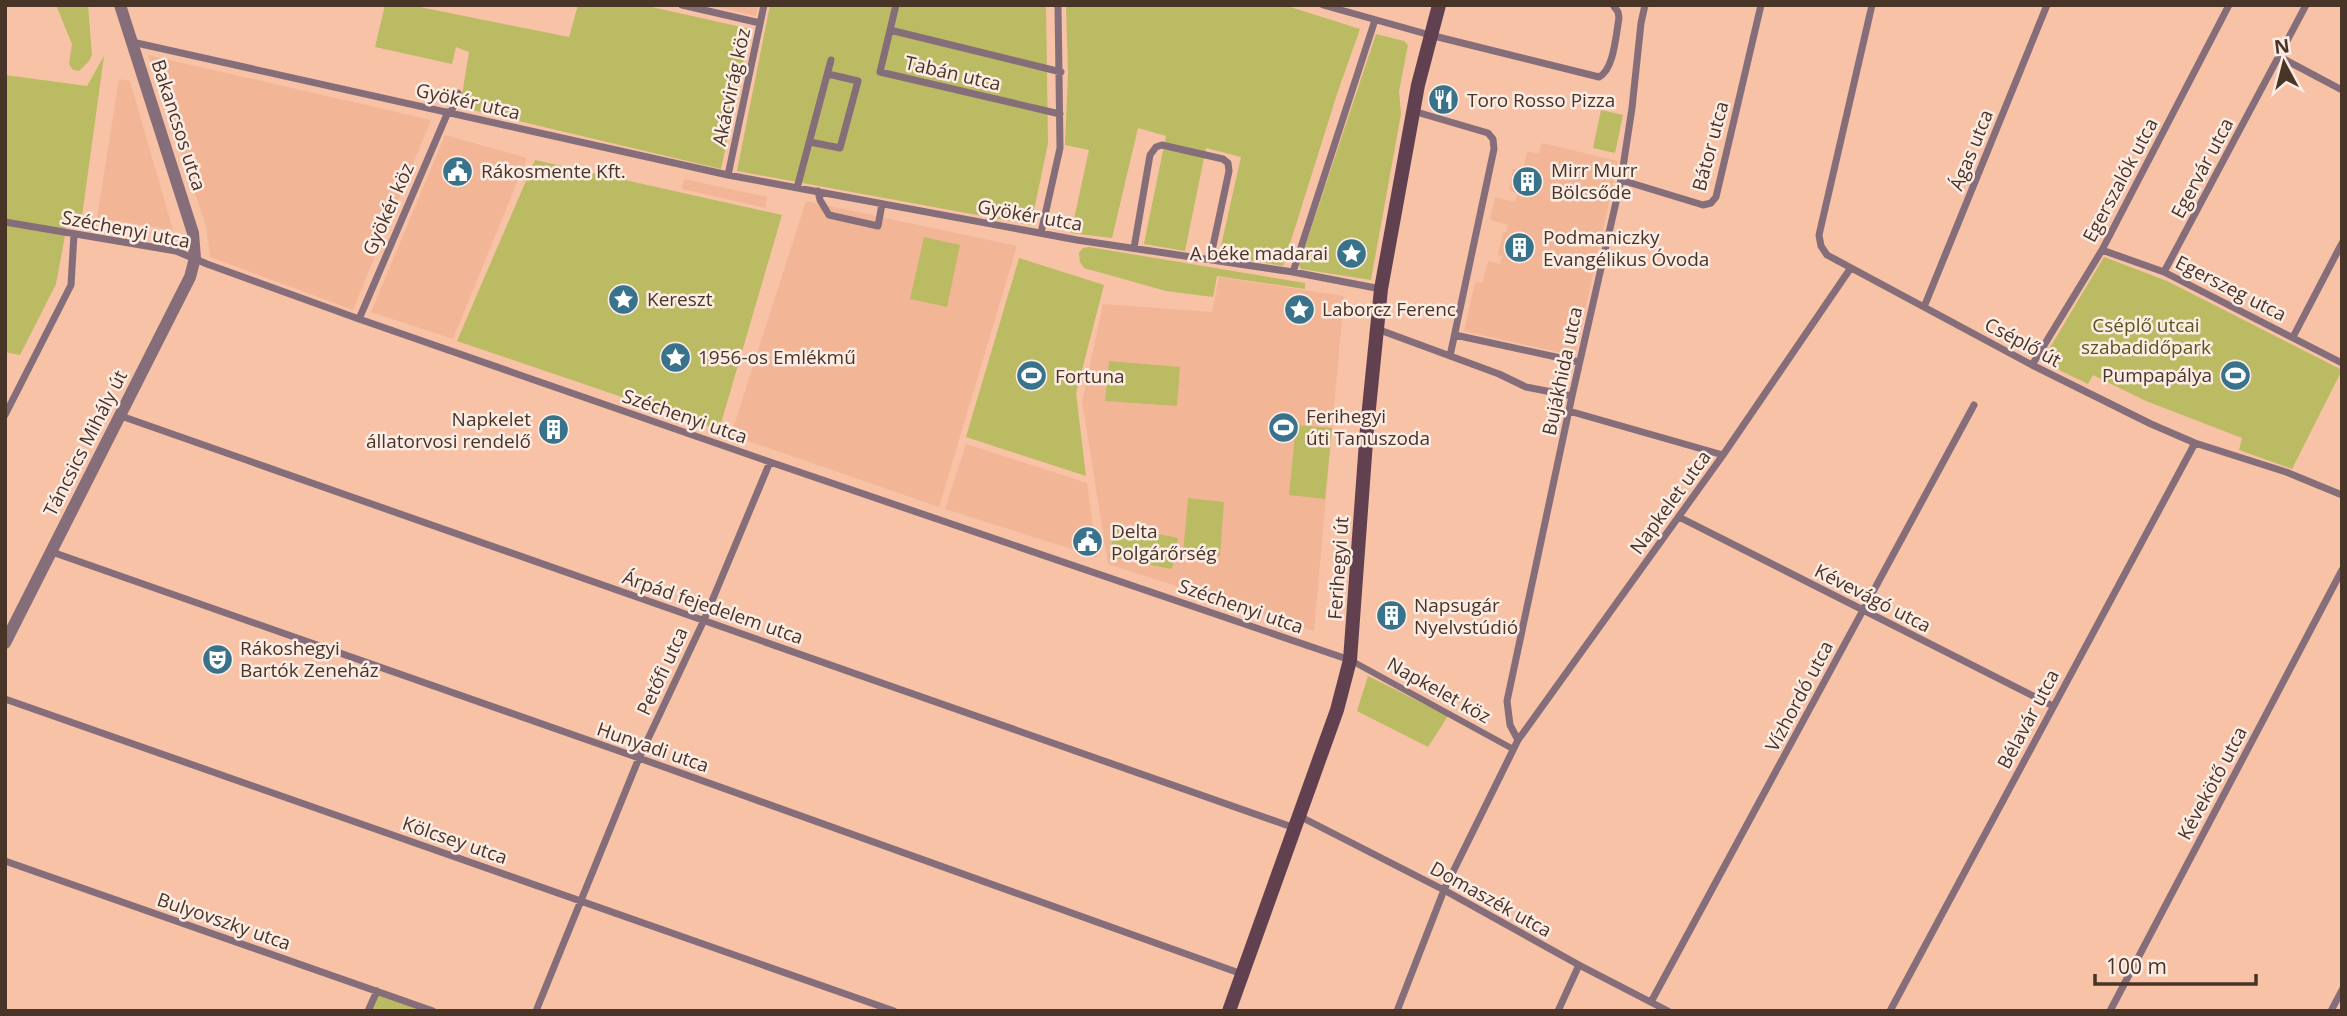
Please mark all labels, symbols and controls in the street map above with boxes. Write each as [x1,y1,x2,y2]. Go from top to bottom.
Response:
street label: Akácvirág köz [706,26,756,148]
north arrow [2249,28,2319,98]
text: N [2273,32,2291,60]
street label: Tabán utca [902,49,1004,97]
street label: Bakancsos utca [146,56,212,194]
street label: Gyökér utca [413,76,523,126]
restaurant icon: Toro Rosso Pizza [1427,83,1461,117]
place label: Toro Rosso Pizza [1467,87,1615,113]
street label: Bátor utca [1686,98,1734,194]
street label: Ágas utca [1943,106,1999,194]
street label: Egerszalók utca [2076,113,2164,247]
street label: Egervár utca [2165,113,2239,223]
public building icon: Rákosmente Kft. [441,154,475,188]
place label: Mirr Murr Bölcsőde [1551,157,1638,205]
place label: Rákosmente Kft. [481,158,626,184]
street label: Gyökér köz [356,159,420,259]
building icon: Mirr Murr Bölcsőde [1511,164,1545,198]
street label: Gyökér utca [975,193,1085,237]
street label: Széchenyi utca [60,204,192,254]
place label: Podmaniczky Evangélikus Óvoda [1543,224,1709,272]
building icon: Podmaniczky Evangélikus Óvoda [1503,231,1537,265]
place icon: A béke madarai [1334,236,1368,270]
place label: A béke madarai [1190,240,1328,266]
street label: Egerszeg utca [2171,249,2291,327]
place icon: Kereszt [607,282,641,316]
place label: Kereszt [647,286,713,312]
place icon: Laborcz Ferenc [1282,292,1316,326]
place label: Laborcz Ferenc [1322,296,1456,322]
street label: Bujákhida utca [1536,304,1588,438]
street label: Cséplő út [1980,311,2066,373]
park label: Cséplő utcai szabadidőpark [2081,312,2211,360]
place icon: 1956-os Emlékmű [658,340,692,374]
place label: 1956-os Emlékmű [698,344,856,370]
sports icon: Pumpapálya [2218,358,2252,392]
sports icon: Fortuna [1015,359,1049,393]
place label: Pumpapálya [2102,362,2212,388]
place label: Fortuna [1055,363,1125,389]
street label: Táncsics Mihály út [37,365,133,520]
street label: Széchenyi utca [619,382,751,450]
place label: Ferihegyi úti Tanuszoda [1306,403,1430,451]
place label: Napkelet állatorvosi rendelő [366,406,531,454]
sports icon: Ferihegyi úti Tanuszoda [1266,410,1300,444]
building icon: Napkelet állatorvosi rendelő [537,413,571,447]
street label: Napkelet utca [1624,445,1716,559]
street label: Ferihegyi út [1321,515,1355,620]
place label: Delta Polgárőrség [1111,518,1217,566]
public building icon: Delta Polgárőrség [1071,525,1105,559]
street label: Kévevágó utca [1810,558,1936,638]
street label: Árpád fejedelem utca [619,564,807,650]
street label: Széchenyi utca [1175,572,1307,640]
place label: Napsugár Nyelvstúdió [1414,592,1518,640]
building icon: Napsugár Nyelvstúdió [1374,599,1408,633]
street label: Petőfi utca [630,623,694,719]
place label: Rákoshegyi Bartók Zeneház [240,635,379,683]
street label: Vízhordó utca [1759,636,1839,756]
theatre icon: Rákoshegyi Bartók Zeneház [200,642,234,676]
street label: Napkelet köz [1383,651,1496,729]
street label: Bélavár utca [1991,665,2065,773]
street label: Hunyadi utca [594,716,712,778]
street label: Kévekötő utca [2171,722,2253,844]
street label: Kölcsey utca [399,810,511,870]
street label: Domaszék utca [1426,855,1556,943]
street label: Bulyovszky utca [154,886,294,956]
scale bar [2095,942,2256,986]
text: 100 m [2106,952,2167,980]

